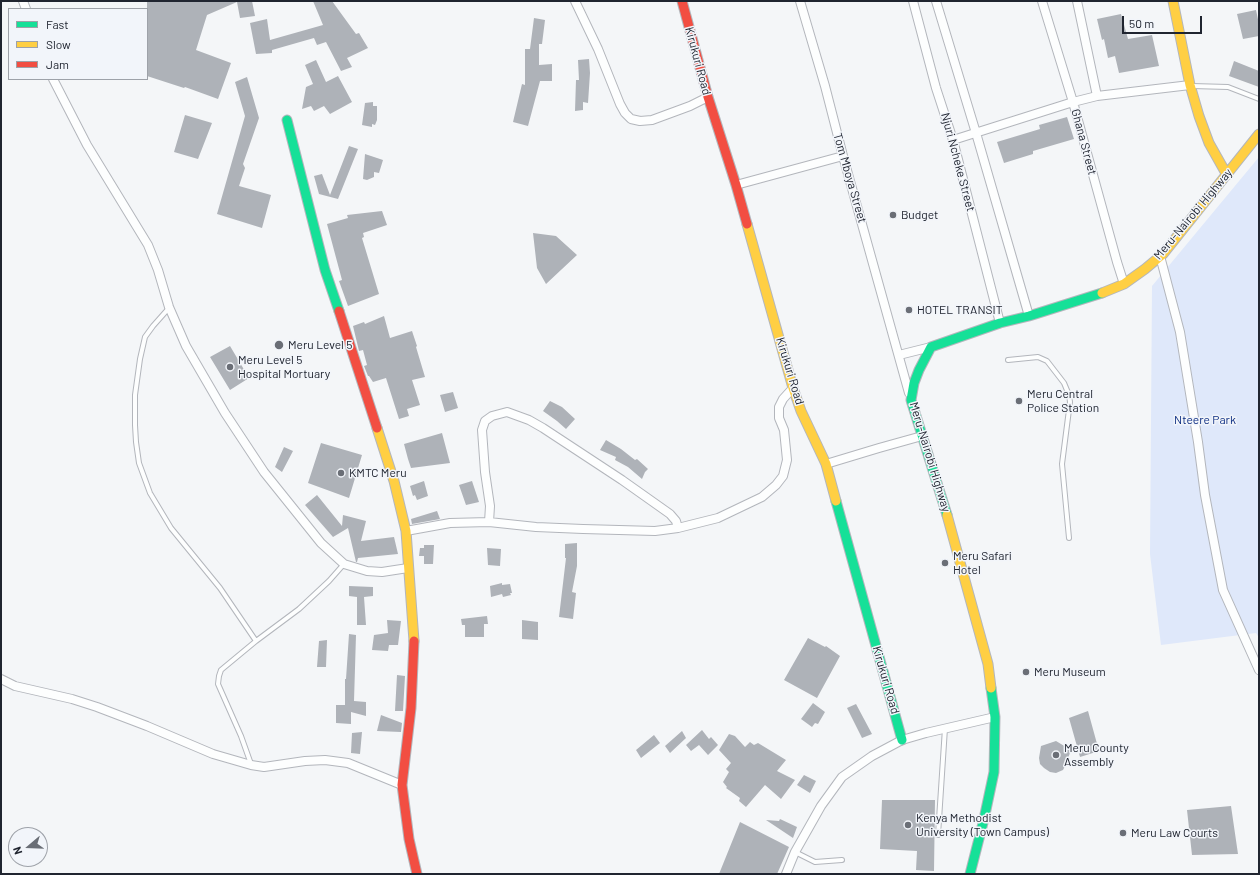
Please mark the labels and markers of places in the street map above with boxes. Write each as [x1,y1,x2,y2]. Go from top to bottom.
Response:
place label: Budget [901,208,938,222]
marker: Budget [888,210,898,220]
place label: HOTEL TRANSIT [917,303,1002,317]
marker: HOTEL TRANSIT [904,305,914,315]
place label: Meru Level 5 [288,338,352,352]
marker: Meru Level 5 [273,339,285,351]
place label: Meru Level 5 Hospital Mortuary [238,353,330,381]
marker: Meru Level 5 Hospital Mortuary [225,362,235,372]
place label: Meru Central Police Station [1027,387,1099,415]
marker: Meru Central Police Station [1014,396,1024,406]
place label: KMTC Meru [349,466,407,480]
marker: KMTC Meru [336,468,346,478]
place label: Meru Safari Hotel [953,549,1012,577]
marker: Meru Safari Hotel [940,558,950,568]
place label: Meru Museum [1034,665,1106,679]
marker: Meru Museum [1021,667,1031,677]
place label: Meru County Assembly [1064,741,1129,769]
marker: Meru County Assembly [1051,750,1061,760]
place label: Kenya Methodist University (Town Campus) [916,811,1049,839]
marker: Kenya Methodist University (Town Campus) [903,820,913,830]
place label: Meru Law Courts [1131,826,1218,840]
marker: Meru Law Courts [1118,828,1128,838]

